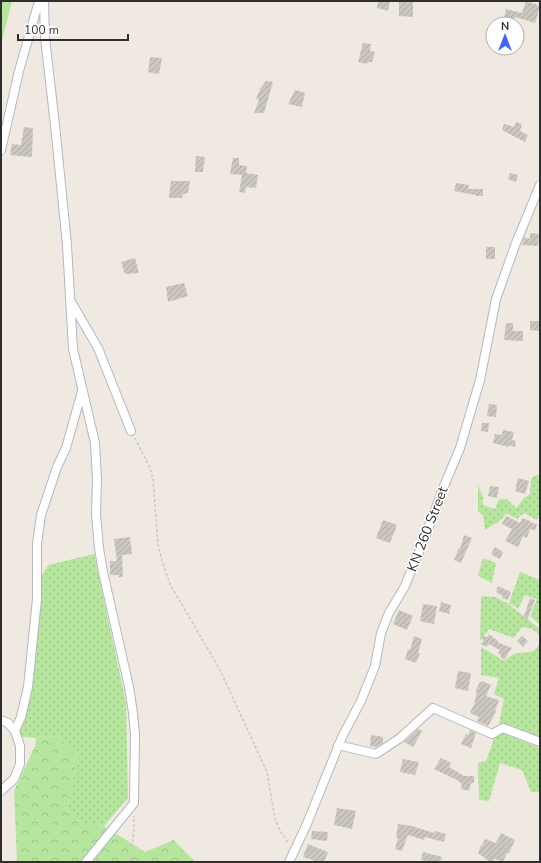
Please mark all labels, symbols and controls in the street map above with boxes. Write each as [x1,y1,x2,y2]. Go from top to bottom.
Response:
scale bar [18,16,128,42]
north arrow [485,16,525,56]
text: N [501,19,509,34]
text: 100 m [24,22,59,38]
street label: KN 260 Street [403,484,452,574]

